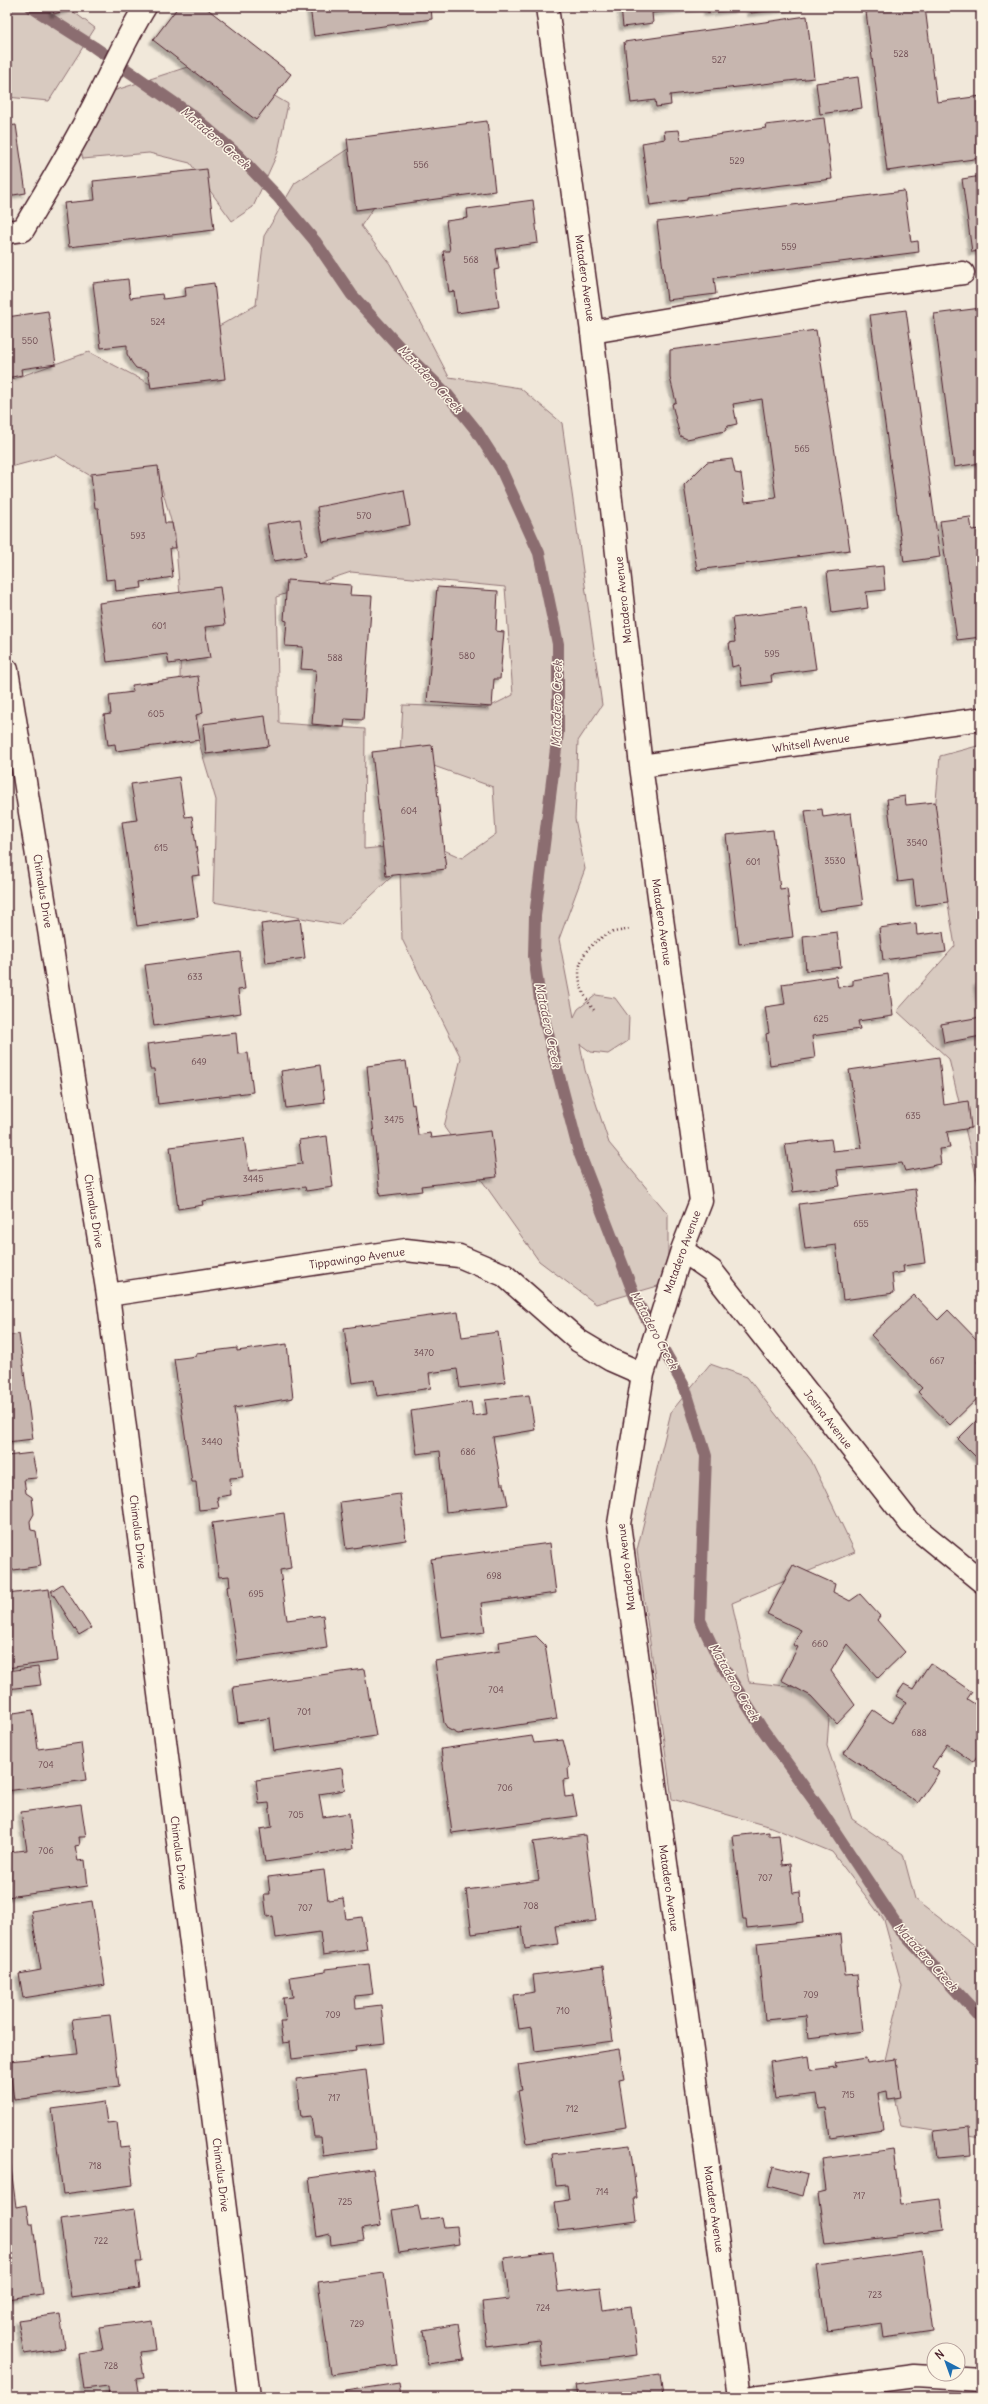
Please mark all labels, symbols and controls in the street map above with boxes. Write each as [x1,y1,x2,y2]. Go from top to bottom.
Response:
house number: 528 [893,48,909,59]
house number: 527 [712,54,727,65]
water label: Matadero Creek [178,104,254,172]
house number: 529 [729,155,745,166]
house number: 556 [413,159,429,170]
street label: Matadero Avenue [572,234,598,322]
house number: 559 [781,241,797,252]
house number: 568 [463,254,479,265]
house number: 524 [150,316,166,327]
house number: 550 [22,335,38,346]
water label: Matadero Creek [395,342,466,416]
house number: 565 [794,443,810,454]
house number: 570 [356,510,372,521]
house number: 593 [130,530,146,541]
street label: Matadero Avenue [611,556,635,644]
house number: 601 [152,620,166,631]
house number: 595 [764,648,780,659]
house number: 580 [459,650,475,661]
house number: 588 [327,652,343,663]
water label: Matadero Creek [548,660,565,747]
house number: 605 [148,708,164,719]
street label: Whitsell Avenue [771,731,851,755]
house number: 604 [401,805,417,816]
house number: 3540 [906,837,928,848]
house number: 615 [154,842,168,853]
street label: Chimalus Drive [30,853,56,929]
house number: 3530 [824,855,846,866]
house number: 601 [746,856,760,867]
street label: Matadero Avenue [649,878,675,966]
house number: 633 [187,971,203,982]
water label: Matadero Creek [532,981,565,1070]
house number: 625 [813,1013,829,1024]
house number: 649 [191,1056,207,1067]
house number: 635 [905,1110,921,1121]
house number: 3475 [384,1114,404,1125]
street label: Chimalus Drive [81,1173,107,1249]
house number: 3445 [243,1173,263,1184]
street label: Matadero Avenue [660,1208,704,1295]
house number: 655 [853,1218,869,1229]
street label: Tippawingo Avenue [308,1244,406,1272]
water label: Matadero Creek [627,1288,682,1372]
house number: 3470 [414,1347,434,1358]
house number: 667 [930,1355,945,1366]
street label: Josina Avenue [801,1387,856,1451]
house number: 3440 [201,1436,223,1447]
house number: 686 [460,1446,476,1457]
street label: Chimalus Drive [127,1494,149,1570]
street label: Matadero Avenue [614,1523,638,1611]
house number: 698 [486,1570,502,1581]
house number: 695 [248,1588,264,1599]
house number: 660 [812,1638,828,1649]
water label: Matadero Creek [706,1640,763,1724]
house number: 704 [488,1684,504,1695]
house number: 701 [297,1706,311,1717]
house number: 688 [911,1727,927,1738]
house number: 704 [38,1759,54,1770]
house number: 706 [497,1782,513,1793]
house number: 705 [288,1809,304,1820]
street label: Chimalus Drive [168,1815,190,1891]
street label: Matadero Avenue [656,1844,682,1932]
house number: 706 [38,1845,54,1856]
house number: 707 [758,1872,773,1883]
house number: 708 [523,1900,539,1911]
house number: 707 [298,1902,313,1913]
water label: Matadero Creek [892,1919,962,1995]
house number: 709 [803,1989,819,2000]
house number: 710 [556,2005,570,2016]
house number: 709 [325,2009,341,2020]
house number: 715 [841,2089,855,2100]
house number: 717 [328,2092,341,2103]
house number: 712 [566,2103,579,2114]
street label: Chimalus Drive [210,2137,232,2213]
house number: 718 [88,2160,102,2171]
street label: Matadero Avenue [701,2165,727,2253]
house number: 714 [595,2186,609,2197]
house number: 717 [853,2190,866,2201]
house number: 725 [338,2196,352,2207]
house number: 722 [94,2235,108,2246]
house number: 723 [868,2289,882,2300]
house number: 724 [536,2302,550,2313]
house number: 729 [350,2318,364,2329]
north arrow [926,2342,966,2382]
text: N [932,2347,947,2362]
house number: 728 [104,2360,118,2371]

